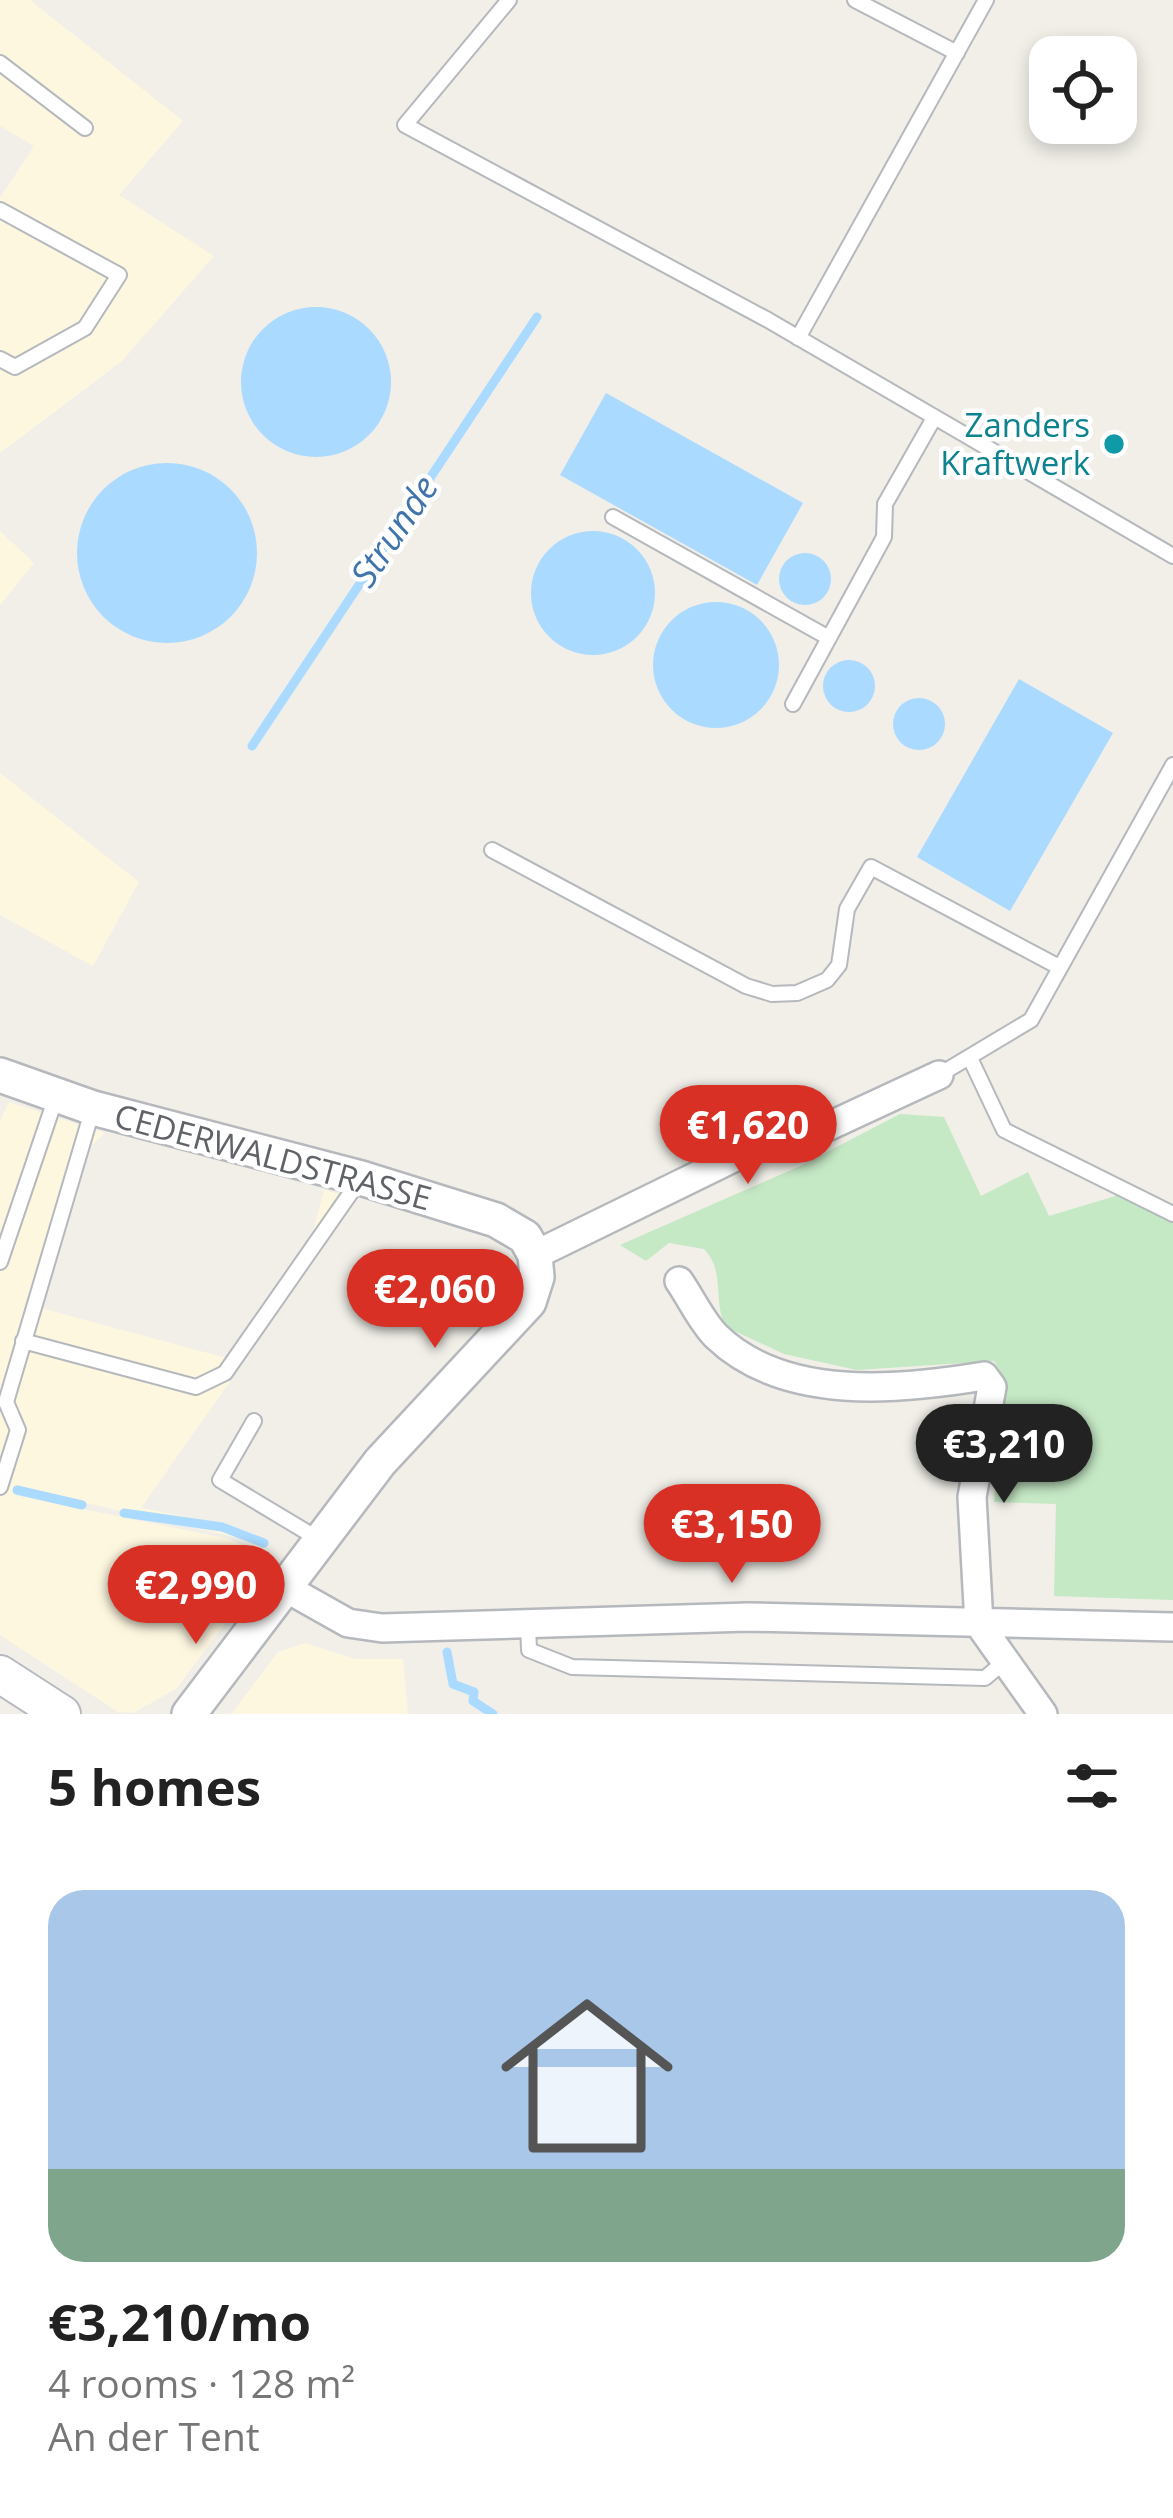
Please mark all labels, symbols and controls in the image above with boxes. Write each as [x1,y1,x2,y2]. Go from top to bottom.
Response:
map controls [1029,36,1137,144]
button: locate [1029,36,1137,144]
place label: Zanders Kraftwerk [940,402,1091,485]
marker: Zanders Kraftwerk [1101,431,1127,457]
water label: Strunde [338,465,449,596]
pin: €1,620 [650,1085,846,1187]
street label: CEDERWALDSTRASSE [110,1093,437,1220]
text: €1,620 [687,1097,809,1150]
pin: €2,060 [337,1249,533,1351]
text: €2,060 [374,1261,496,1314]
pin: €3,210 [906,1404,1102,1506]
text: €3,210 [943,1416,1065,1469]
pin: €3,150 [634,1484,830,1586]
text: €3,150 [671,1496,793,1549]
pin: €2,990 [98,1545,294,1647]
text: €2,990 [135,1557,257,1610]
text: 5 homes [48,1751,261,1821]
icon: filters [1059,1753,1125,1819]
icon: home [479,1968,695,2184]
text: €3,210/mo [48,2286,311,2356]
text: 4 rooms · 128 m² [48,2356,355,2409]
text: An der Tent [48,2409,260,2462]

